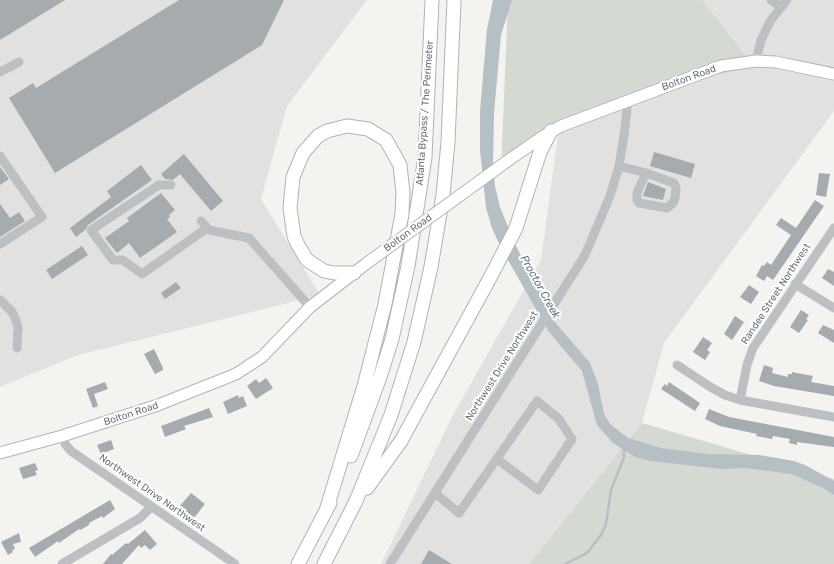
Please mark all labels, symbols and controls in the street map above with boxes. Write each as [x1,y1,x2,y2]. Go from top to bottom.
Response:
street label: Atlanta Bypass / The Perimeter [414,40,436,186]
street label: Bolton Road [660,63,718,93]
street label: Bolton Road [382,211,434,255]
street label: Randee Street Northwest [739,241,813,347]
water label: Proctor Creek [517,253,563,321]
street label: Northwest Drive Northwest [463,309,541,423]
street label: Bolton Road [102,400,160,428]
street label: Northwest Drive Northwest [97,452,207,534]

